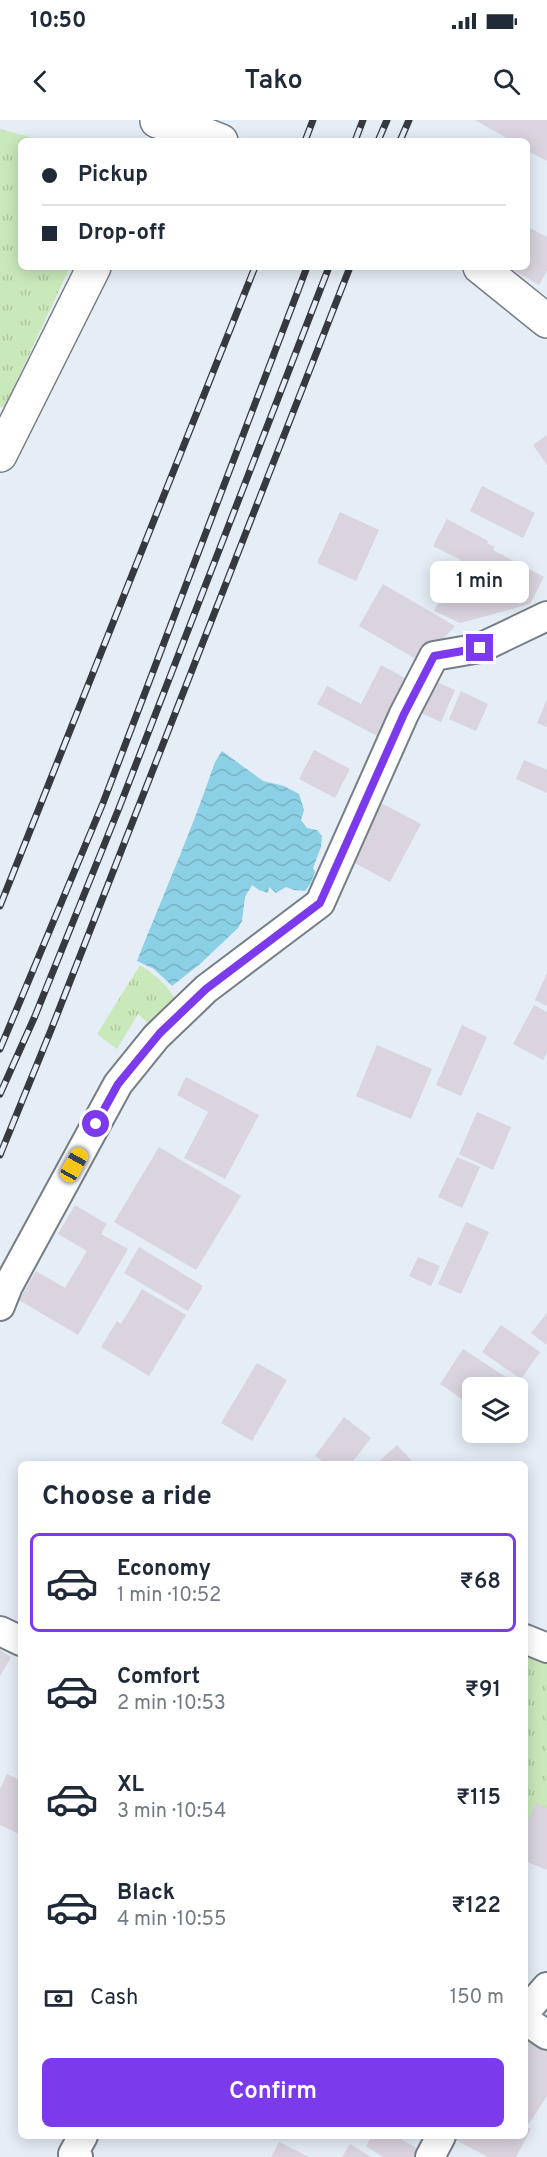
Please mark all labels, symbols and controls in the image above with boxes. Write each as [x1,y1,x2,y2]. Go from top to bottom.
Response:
text: 10:50 [30,8,86,35]
text: Tako [244,64,303,98]
icon: back [24,65,57,98]
icon: search [490,65,523,98]
text: Pickup [78,162,148,189]
text: Drop-off [78,220,165,247]
callout: 1 min [430,561,530,603]
text: 1 min [456,569,503,595]
route end [466,634,493,661]
route start [82,1110,109,1137]
car [57,1145,91,1185]
map controls [462,1377,528,1443]
button: layers [462,1377,528,1443]
text: Choose a ride [42,1480,212,1514]
icon: car [45,1556,99,1610]
text: Economy [117,1556,211,1583]
text: ₹68 [460,1569,501,1596]
text: 1 min · 10:52 [117,1583,221,1609]
icon: car [45,1664,99,1718]
text: Comfort [117,1664,200,1691]
text: ₹91 [465,1677,501,1704]
text: 2 min · 10:53 [117,1691,226,1717]
icon: car [45,1772,99,1826]
text: XL [117,1772,144,1799]
text: ₹115 [456,1785,501,1812]
text: 3 min · 10:54 [117,1799,226,1825]
icon: car [45,1880,99,1934]
text: Black [117,1880,175,1907]
text: ₹122 [451,1893,501,1920]
text: 4 min · 10:55 [117,1907,226,1933]
icon: cash [42,1982,75,2015]
text: Cash [90,1985,139,2012]
text: 150 m [450,1985,504,2011]
button: Confirm [42,2058,504,2127]

